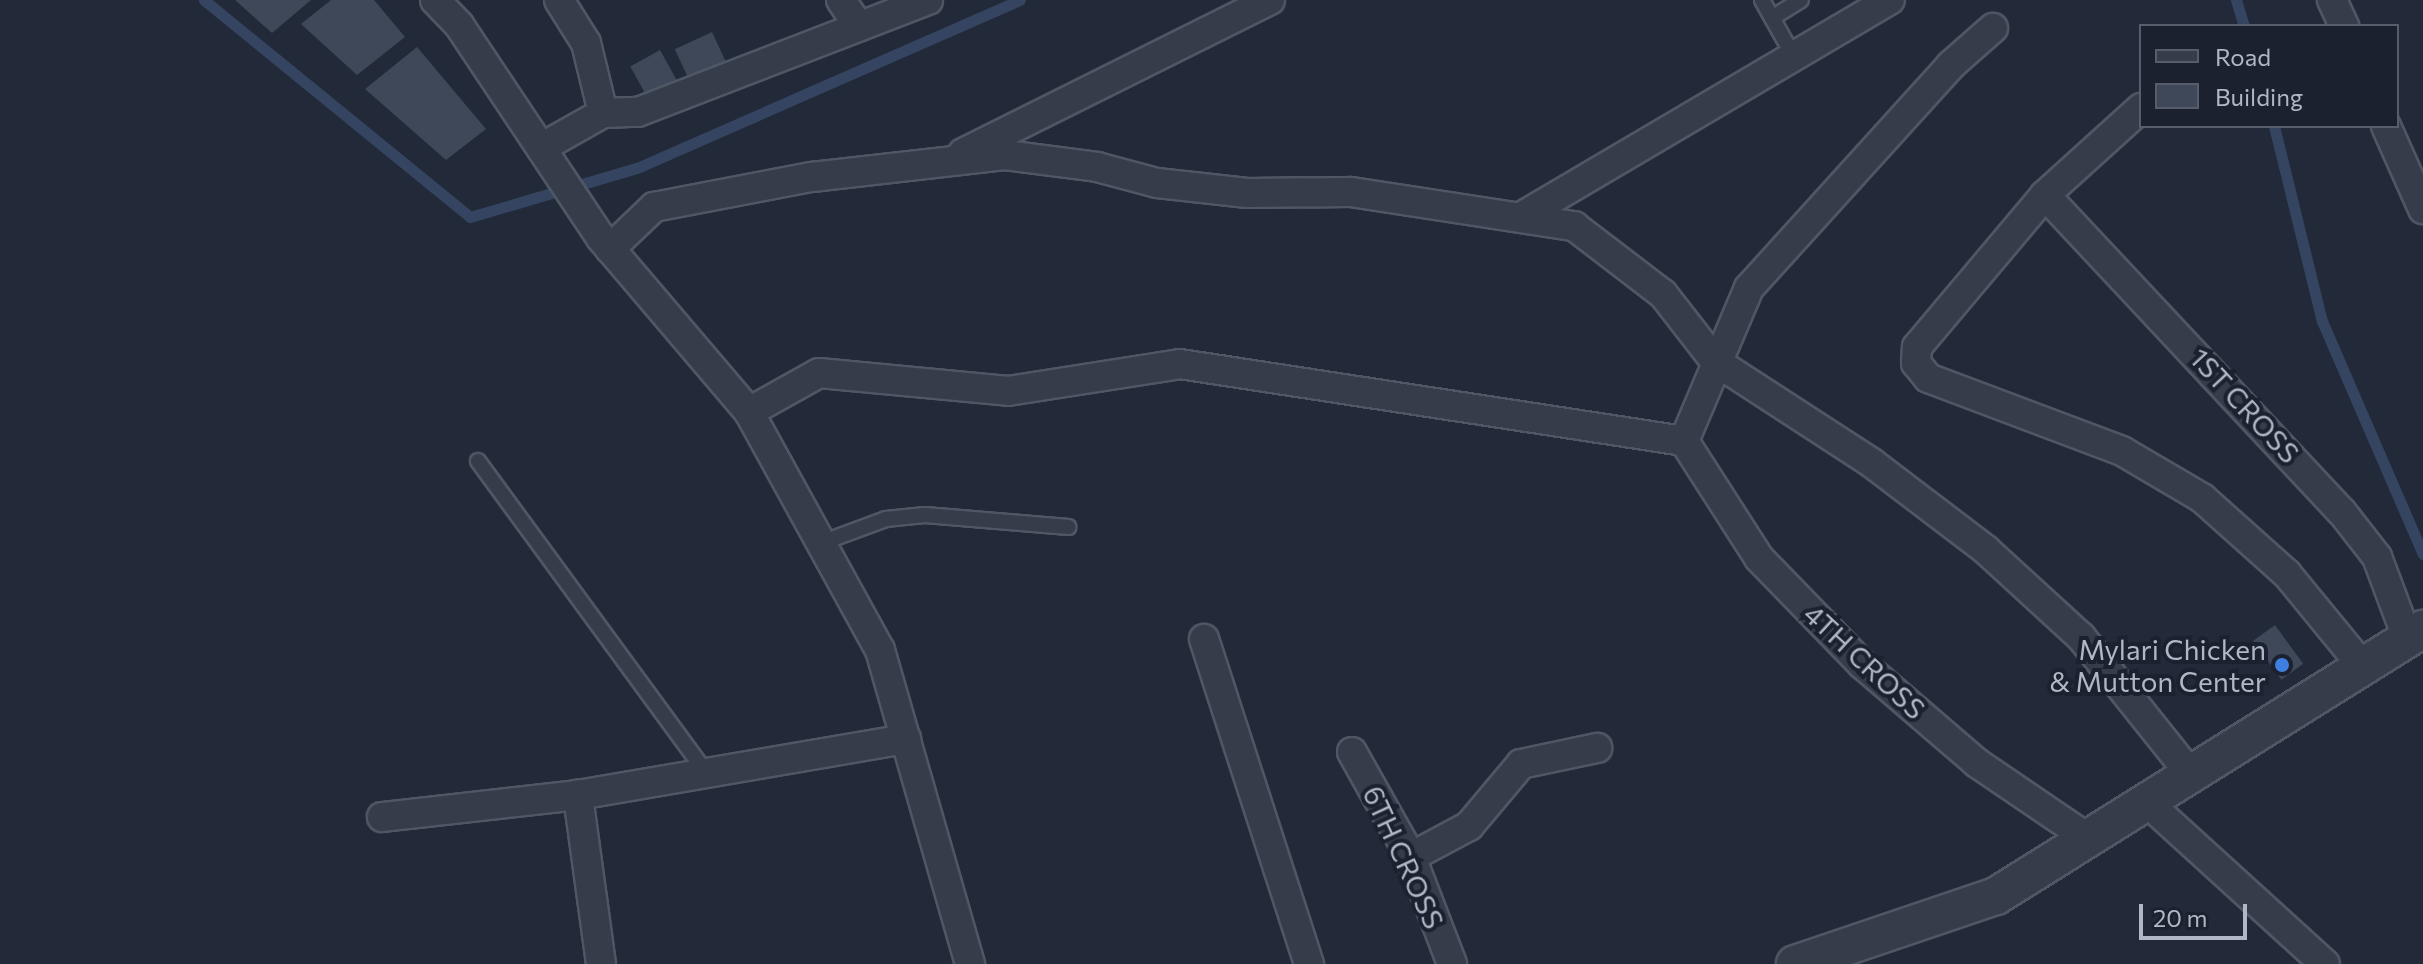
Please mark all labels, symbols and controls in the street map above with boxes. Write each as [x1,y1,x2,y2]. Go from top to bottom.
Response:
legend [2139,24,2399,128]
text: Road [2215,42,2271,71]
text: Building [2215,82,2303,111]
street label: 1ST CROSS [2183,341,2307,469]
street label: 4TH CROSS [1798,596,1932,726]
place label: Mylari Chicken & Mutton Center [2050,632,2266,698]
marker: Mylari Chicken & Mutton Center [2273,656,2291,674]
street label: 6TH CROSS [1356,780,1452,934]
scale bar [2143,888,2251,938]
text: 20 m [2153,903,2207,932]

